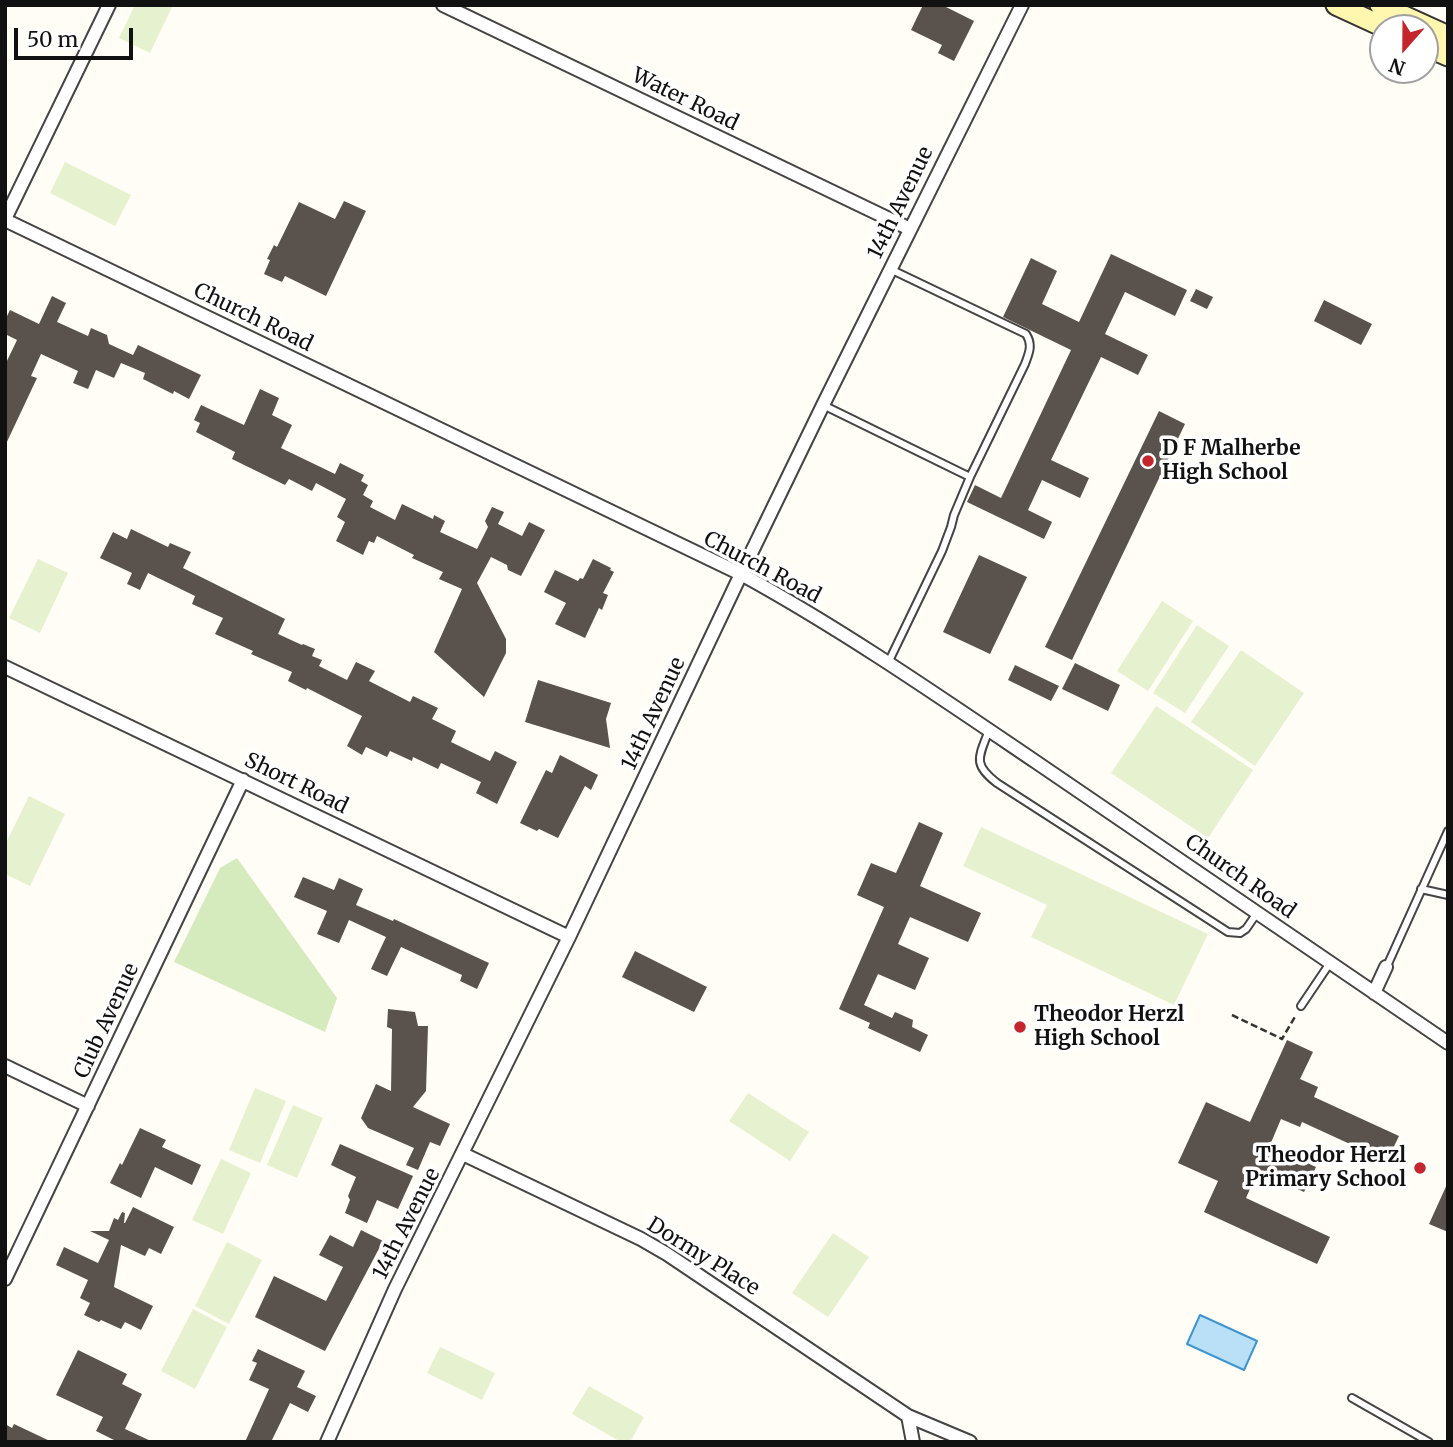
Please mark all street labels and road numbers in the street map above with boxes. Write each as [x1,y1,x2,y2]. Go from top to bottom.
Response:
street label: Water Road [628,63,742,137]
street label: 14th Avenue [863,143,939,263]
street label: Church Road [189,278,317,358]
street label: Church Road [699,527,825,609]
street label: 14th Avenue [617,654,691,774]
street label: Short Road [240,748,352,820]
street label: Church Road [1180,830,1300,924]
street label: Club Avenue [69,959,145,1083]
street label: 14th Avenue [368,1164,446,1284]
street label: Dormy Place [642,1212,764,1302]

